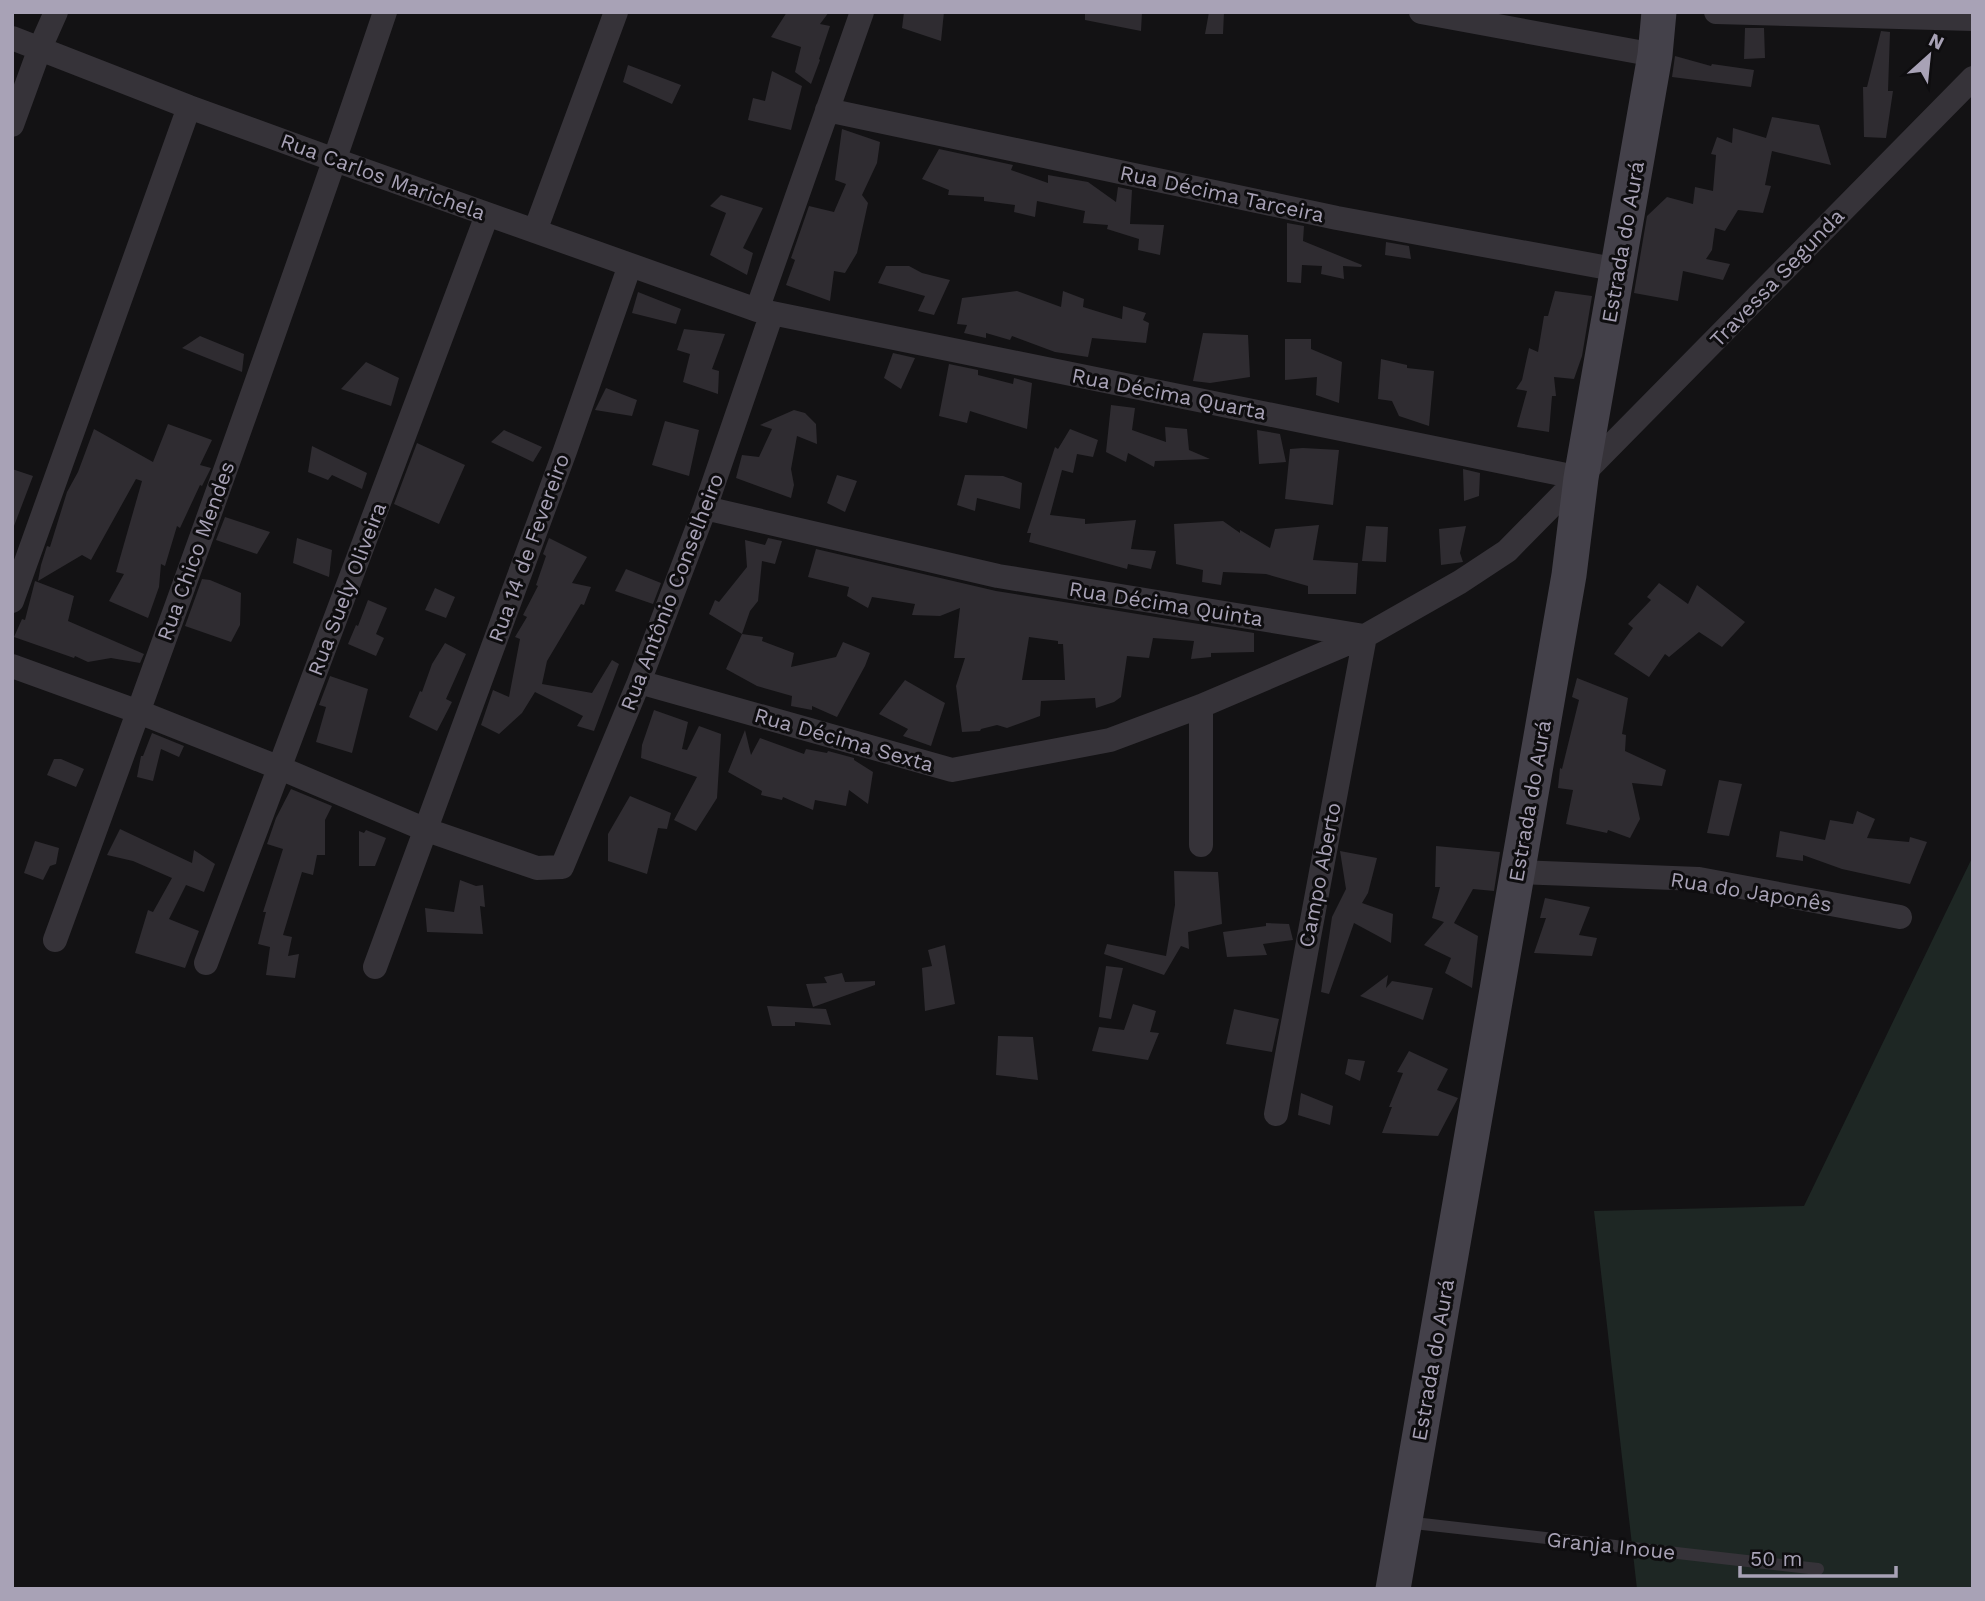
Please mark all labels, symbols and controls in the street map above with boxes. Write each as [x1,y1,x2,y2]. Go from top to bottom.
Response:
north arrow [1894,21,1964,91]
text: N [1925,28,1948,55]
street label: Rua Carlos Marichela [277,128,489,225]
street label: Estrada do Aurá [1596,159,1649,325]
street label: Rua Décima Tarceira [1118,160,1327,227]
street label: Travessa Segunda [1704,203,1849,352]
street label: Rua Décima Quarta [1070,362,1269,425]
street label: Rua 14 de Fevereiro [483,450,574,645]
street label: Rua Chico Mendes [151,458,240,644]
street label: Rua Antônio Conselheiro [615,470,728,714]
street label: Rua Suely Oliveira [302,499,391,679]
street label: Rua Décima Quinta [1067,576,1265,631]
street label: Rua Décima Sexta [752,702,937,777]
street label: Estrada do Aurá [1503,718,1556,884]
street label: Campo Aberto [1293,800,1346,949]
street label: Rua do Japonês [1669,866,1834,917]
street label: Estrada do Aurá [1406,1277,1459,1443]
street label: Granja Inoue [1545,1526,1677,1565]
scale bar [1740,1534,1896,1578]
text: 50 m [1750,1546,1802,1571]

